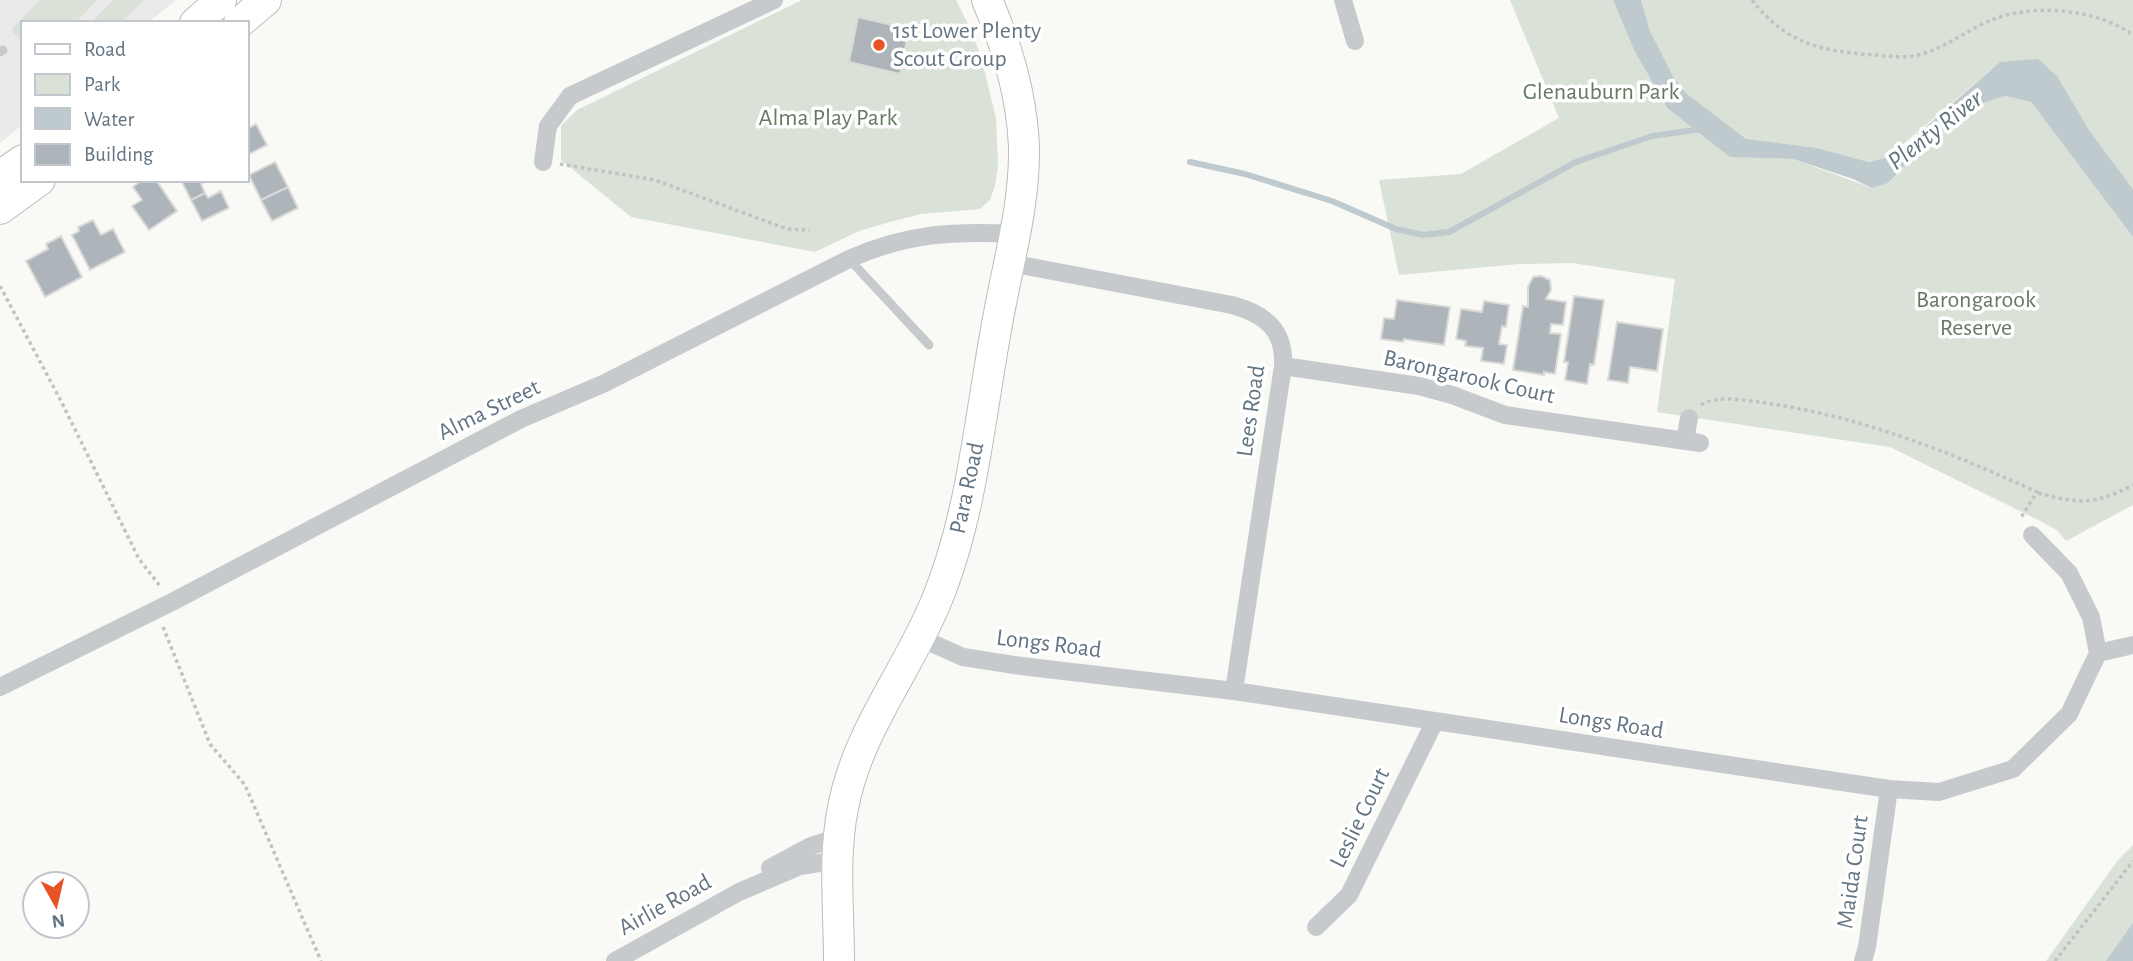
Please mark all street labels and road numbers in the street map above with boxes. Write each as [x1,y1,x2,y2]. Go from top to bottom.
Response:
street label: Barongarook Court [1381,346,1557,408]
street label: Lees Road [1233,364,1269,458]
street label: Alma Street [434,375,544,445]
street label: Para Road [946,440,988,536]
street label: Longs Road [995,626,1103,662]
street label: Longs Road [1557,703,1665,743]
street label: Leslie Court [1326,764,1395,872]
street label: Maida Court [1833,813,1873,930]
street label: Airlie Road [615,870,715,940]

